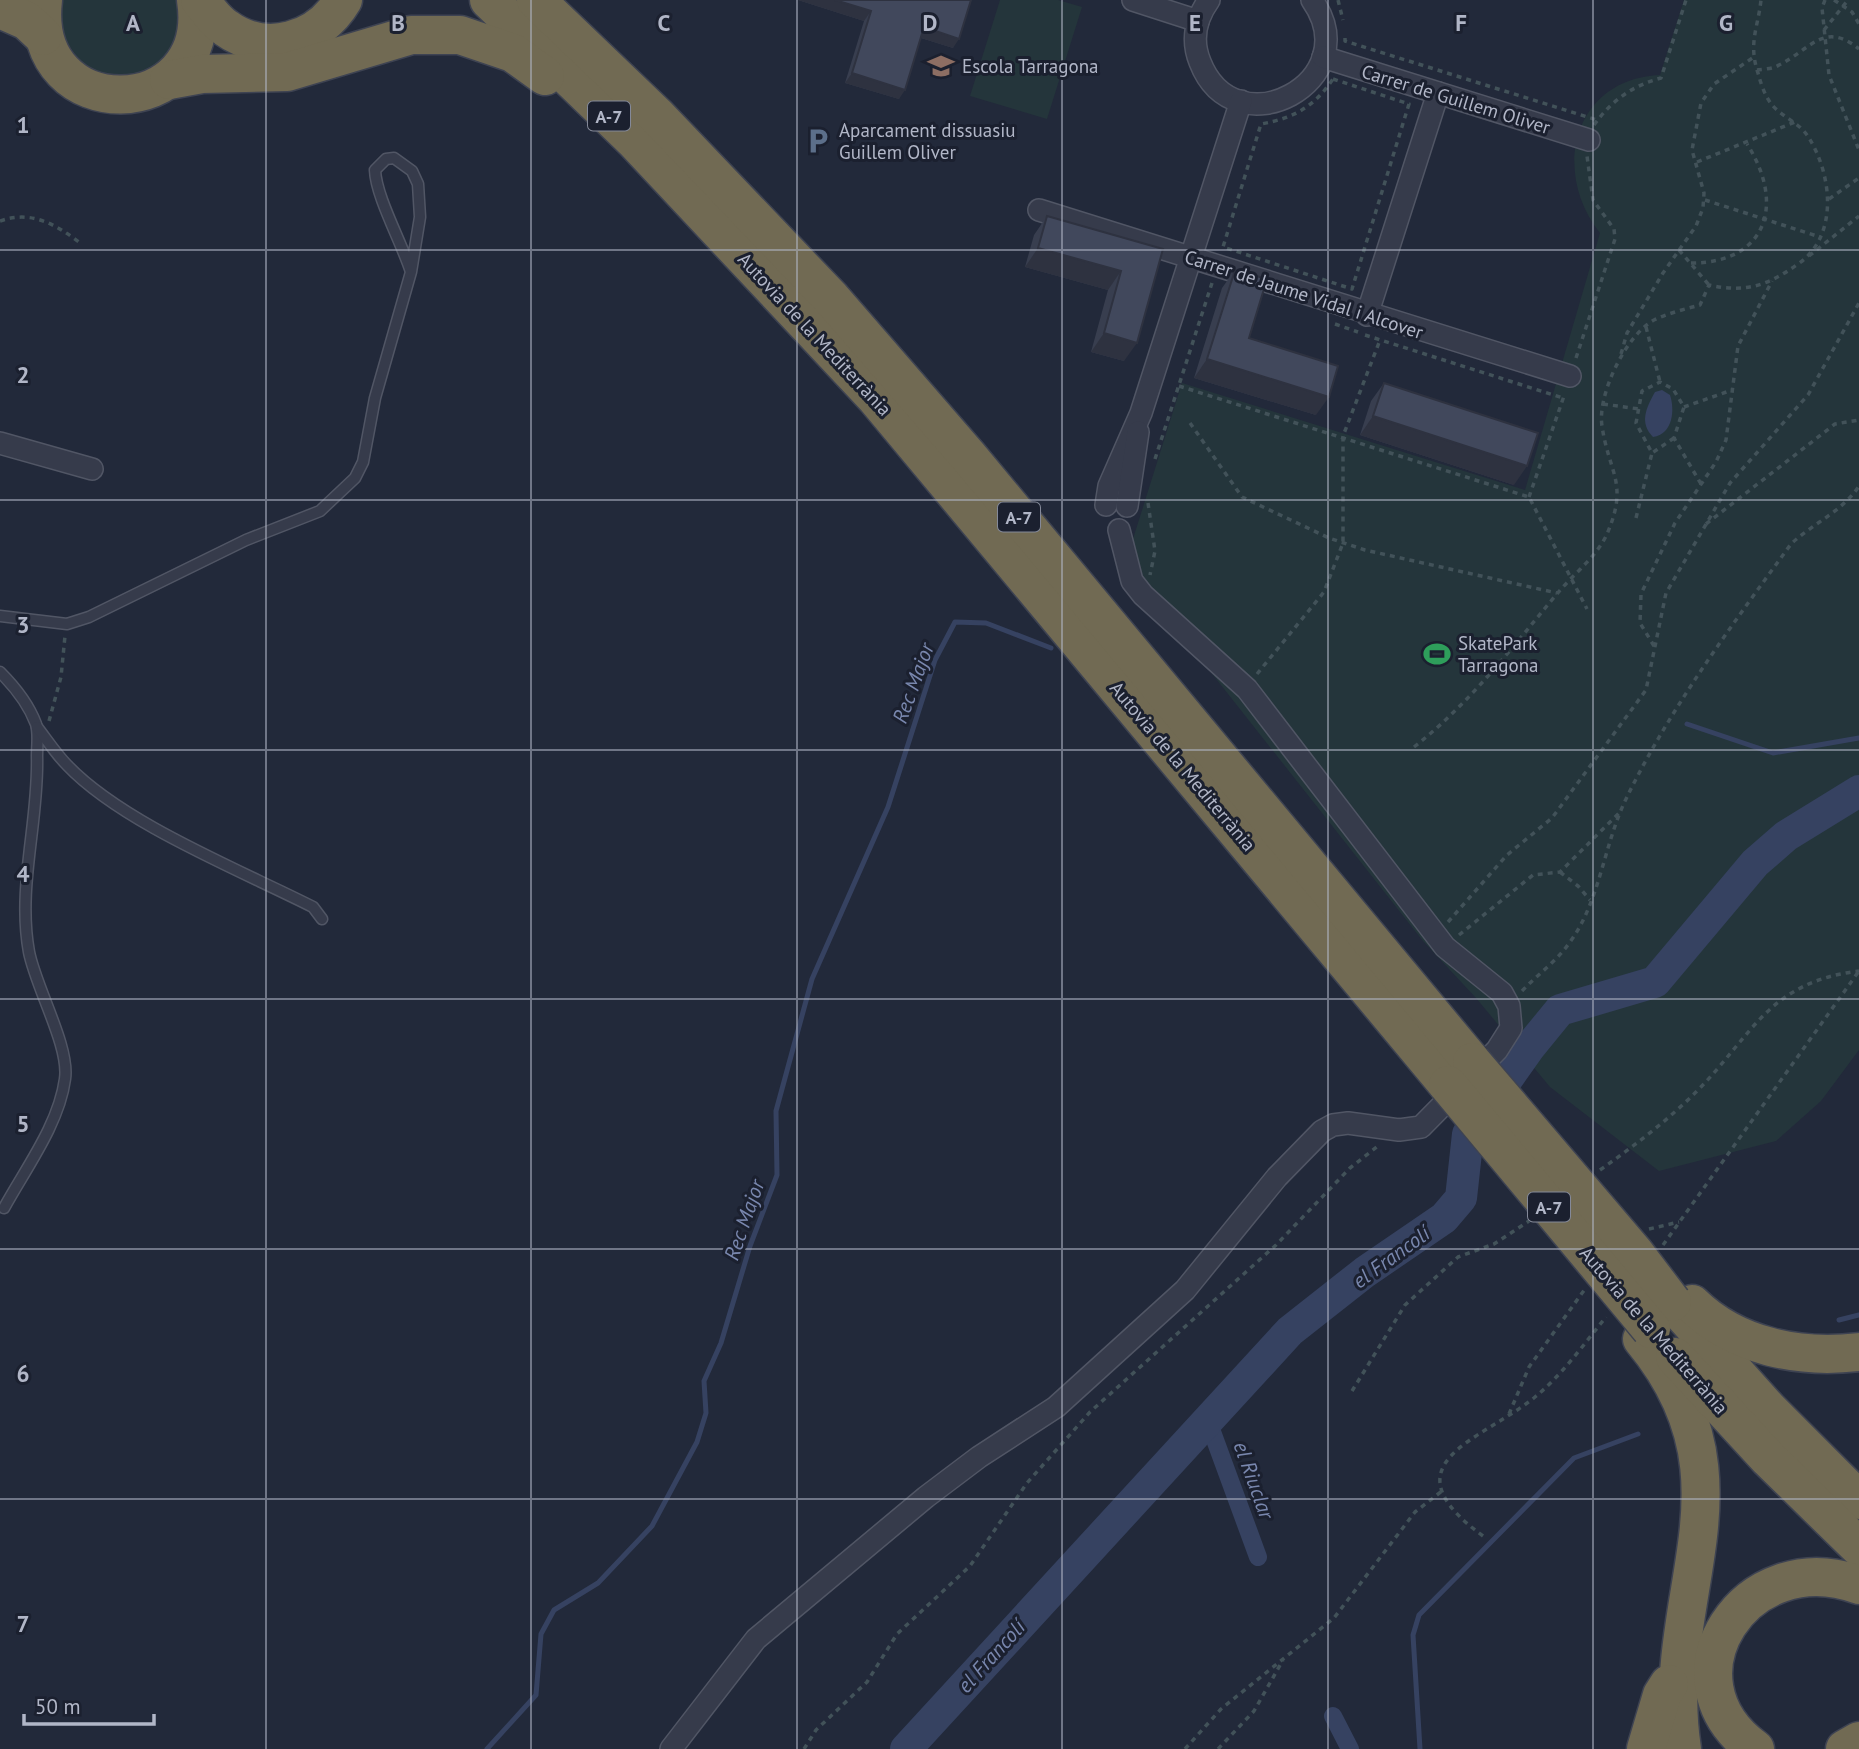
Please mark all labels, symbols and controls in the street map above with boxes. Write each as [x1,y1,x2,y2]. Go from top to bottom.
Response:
text: A [126,8,140,37]
text: B [391,8,405,37]
text: C [658,8,671,37]
text: D [923,8,937,37]
text: E [1189,8,1201,37]
text: F [1455,8,1467,37]
text: G [1719,8,1733,37]
school or university icon: Escola Tarragona [926,51,956,81]
place label: Escola Tarragona [962,54,1098,78]
street label: Carrer de Guillem Oliver [1359,59,1554,139]
road number: A-7 [588,102,630,131]
text: 1 [16,110,30,139]
place label: Aparcament dissuasiu Guillem Oliver [839,118,1016,164]
parking icon: Aparcament dissuasiu Guillem Oliver [803,126,833,156]
street label: Carrer de Jaume Vidal i Alcover [1182,244,1427,344]
street label: Autovia de la Mediterrània [733,247,897,421]
text: 2 [16,360,30,389]
road number: A-7 [998,503,1040,532]
text: 3 [16,610,30,639]
place label: SkatePark Tarragona [1458,631,1539,677]
water label: Rec Major [886,637,941,727]
sports icon: SkatePark Tarragona [1422,639,1452,669]
street label: Autovia de la Mediterrània [1105,676,1261,856]
text: 4 [16,859,30,888]
text: 5 [16,1109,30,1138]
water label: Rec Major [718,1174,771,1264]
road number: A-7 [1528,1192,1570,1222]
water label: el Francolí [1347,1218,1437,1294]
street label: Autovia de la Mediterrània [1575,1241,1733,1419]
text: 6 [16,1359,30,1388]
water label: el Riuclar [1228,1438,1281,1524]
text: 7 [16,1609,30,1638]
water label: el Francolí [951,1612,1033,1698]
scale bar [24,1682,154,1726]
text: 50 m [35,1693,81,1720]

